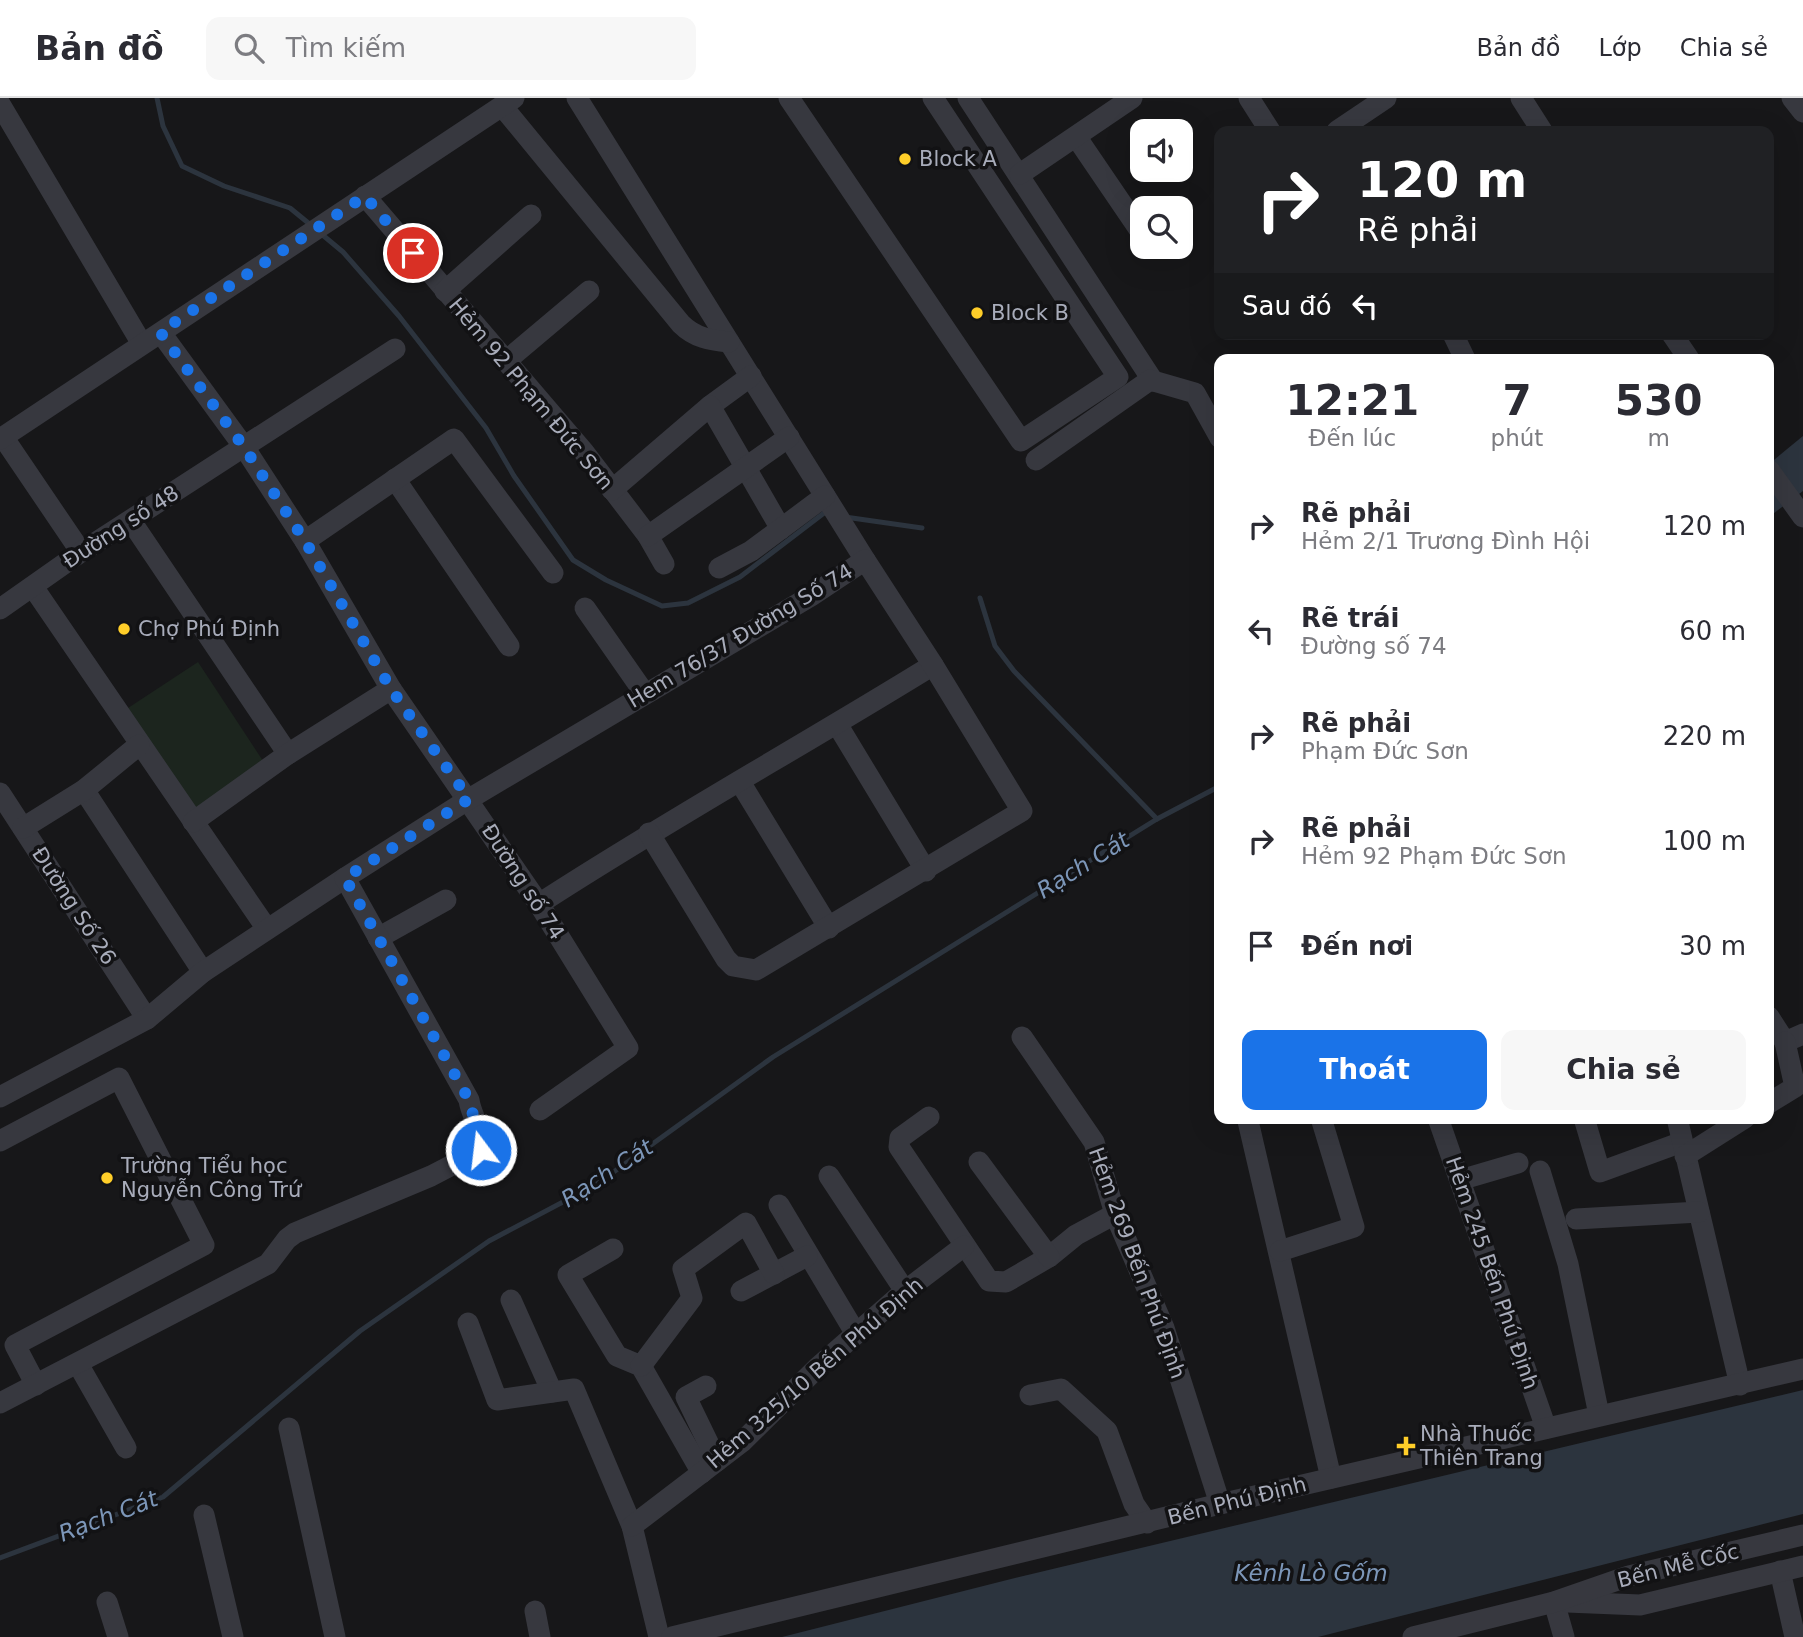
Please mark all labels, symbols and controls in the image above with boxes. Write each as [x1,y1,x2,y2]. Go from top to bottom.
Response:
search box [206,17,696,80]
text: Bản đồ [35,29,164,68]
icon: search [230,29,268,67]
text: Tìm kiếm [286,33,406,63]
text: Bản đồ [1477,34,1560,62]
text: Lớp [1598,34,1642,62]
text: Chia sẻ [1680,34,1768,62]
map controls [1130,119,1193,259]
button: sound [1130,119,1193,182]
place label: Block A [919,147,997,171]
marker: Block A [897,151,913,167]
text: 120 m [1357,152,1527,209]
icon: right [1242,154,1333,245]
button: search [1130,196,1193,259]
text: Rẽ phải [1357,211,1478,249]
pin [383,223,443,283]
icon: arrive [394,234,432,272]
icon: left [1346,287,1384,325]
text: Sau đó [1242,291,1332,321]
street label: Hẻm 92 Phạm Đức Sơn [444,293,618,495]
place label: Block B [991,301,1069,325]
marker: Block B [969,305,985,321]
text: 12:21 [1285,376,1419,425]
text: 7 [1502,376,1532,425]
text: 530 [1615,376,1703,425]
text: Đến lúc [1309,425,1396,451]
text: phút [1491,425,1543,451]
text: m [1647,425,1670,451]
street label: Đường số 48 [59,481,183,573]
text: Rẽ phải [1301,498,1411,528]
icon: right [1242,507,1280,545]
text: 120 m [1663,511,1746,541]
text: Hẻm 2/1 Trương Đình Hội [1301,528,1590,554]
street label: Hem 76/37 Đường Số 74 [623,559,857,713]
text: Rẽ trái [1301,603,1399,633]
icon: left [1242,612,1280,650]
text: 60 m [1679,616,1746,646]
place label: Chợ Phú Định [138,617,280,641]
marker: Chợ Phú Định [116,621,132,637]
text: Đường số 74 [1301,633,1447,659]
text: Rẽ phải [1301,708,1411,738]
icon: right [1242,717,1280,755]
text: 220 m [1663,721,1746,751]
text: Phạm Đức Sơn [1301,738,1469,764]
text: Rẽ phải [1301,813,1411,843]
street label: Đường số 74 [477,820,569,944]
icon: right [1242,822,1280,860]
water label: Rạch Cát [1032,826,1135,904]
text: 100 m [1663,826,1746,856]
street label: Đường Số 26 [27,843,121,969]
text: Hẻm 92 Phạm Đức Sơn [1301,843,1567,869]
icon: arrive [1242,927,1280,965]
text: Đến nơi [1301,931,1413,961]
text: 30 m [1679,931,1746,961]
button: Thoát [1242,1030,1487,1110]
button: Chia sẻ [1501,1030,1746,1110]
position arrow [444,1113,518,1187]
water label: Rạch Cát [556,1133,658,1212]
street label: Hẻm 269 Bến Phú Định [1084,1144,1190,1382]
street label: Hẻm 245 Bến Phú Định [1441,1153,1543,1393]
place label: Trường Tiểu học Nguyễn Công Trứ [120,1154,303,1202]
marker: Trường Tiểu học Nguyễn Công Trứ [99,1170,115,1186]
street label: Hẻm 325/10 Bến Phú Định [702,1273,928,1473]
place label: Nhà Thuốc Thiên Trang [1419,1422,1543,1470]
marker: Nhà Thuốc Thiên Trang [1398,1438,1414,1454]
street label: Bến Phú Định [1165,1472,1309,1530]
water label: Rạch Cát [55,1485,162,1547]
street label: Bến Mễ Cốc [1615,1538,1741,1593]
water label: Kênh Lò Gốm [1234,1560,1388,1586]

